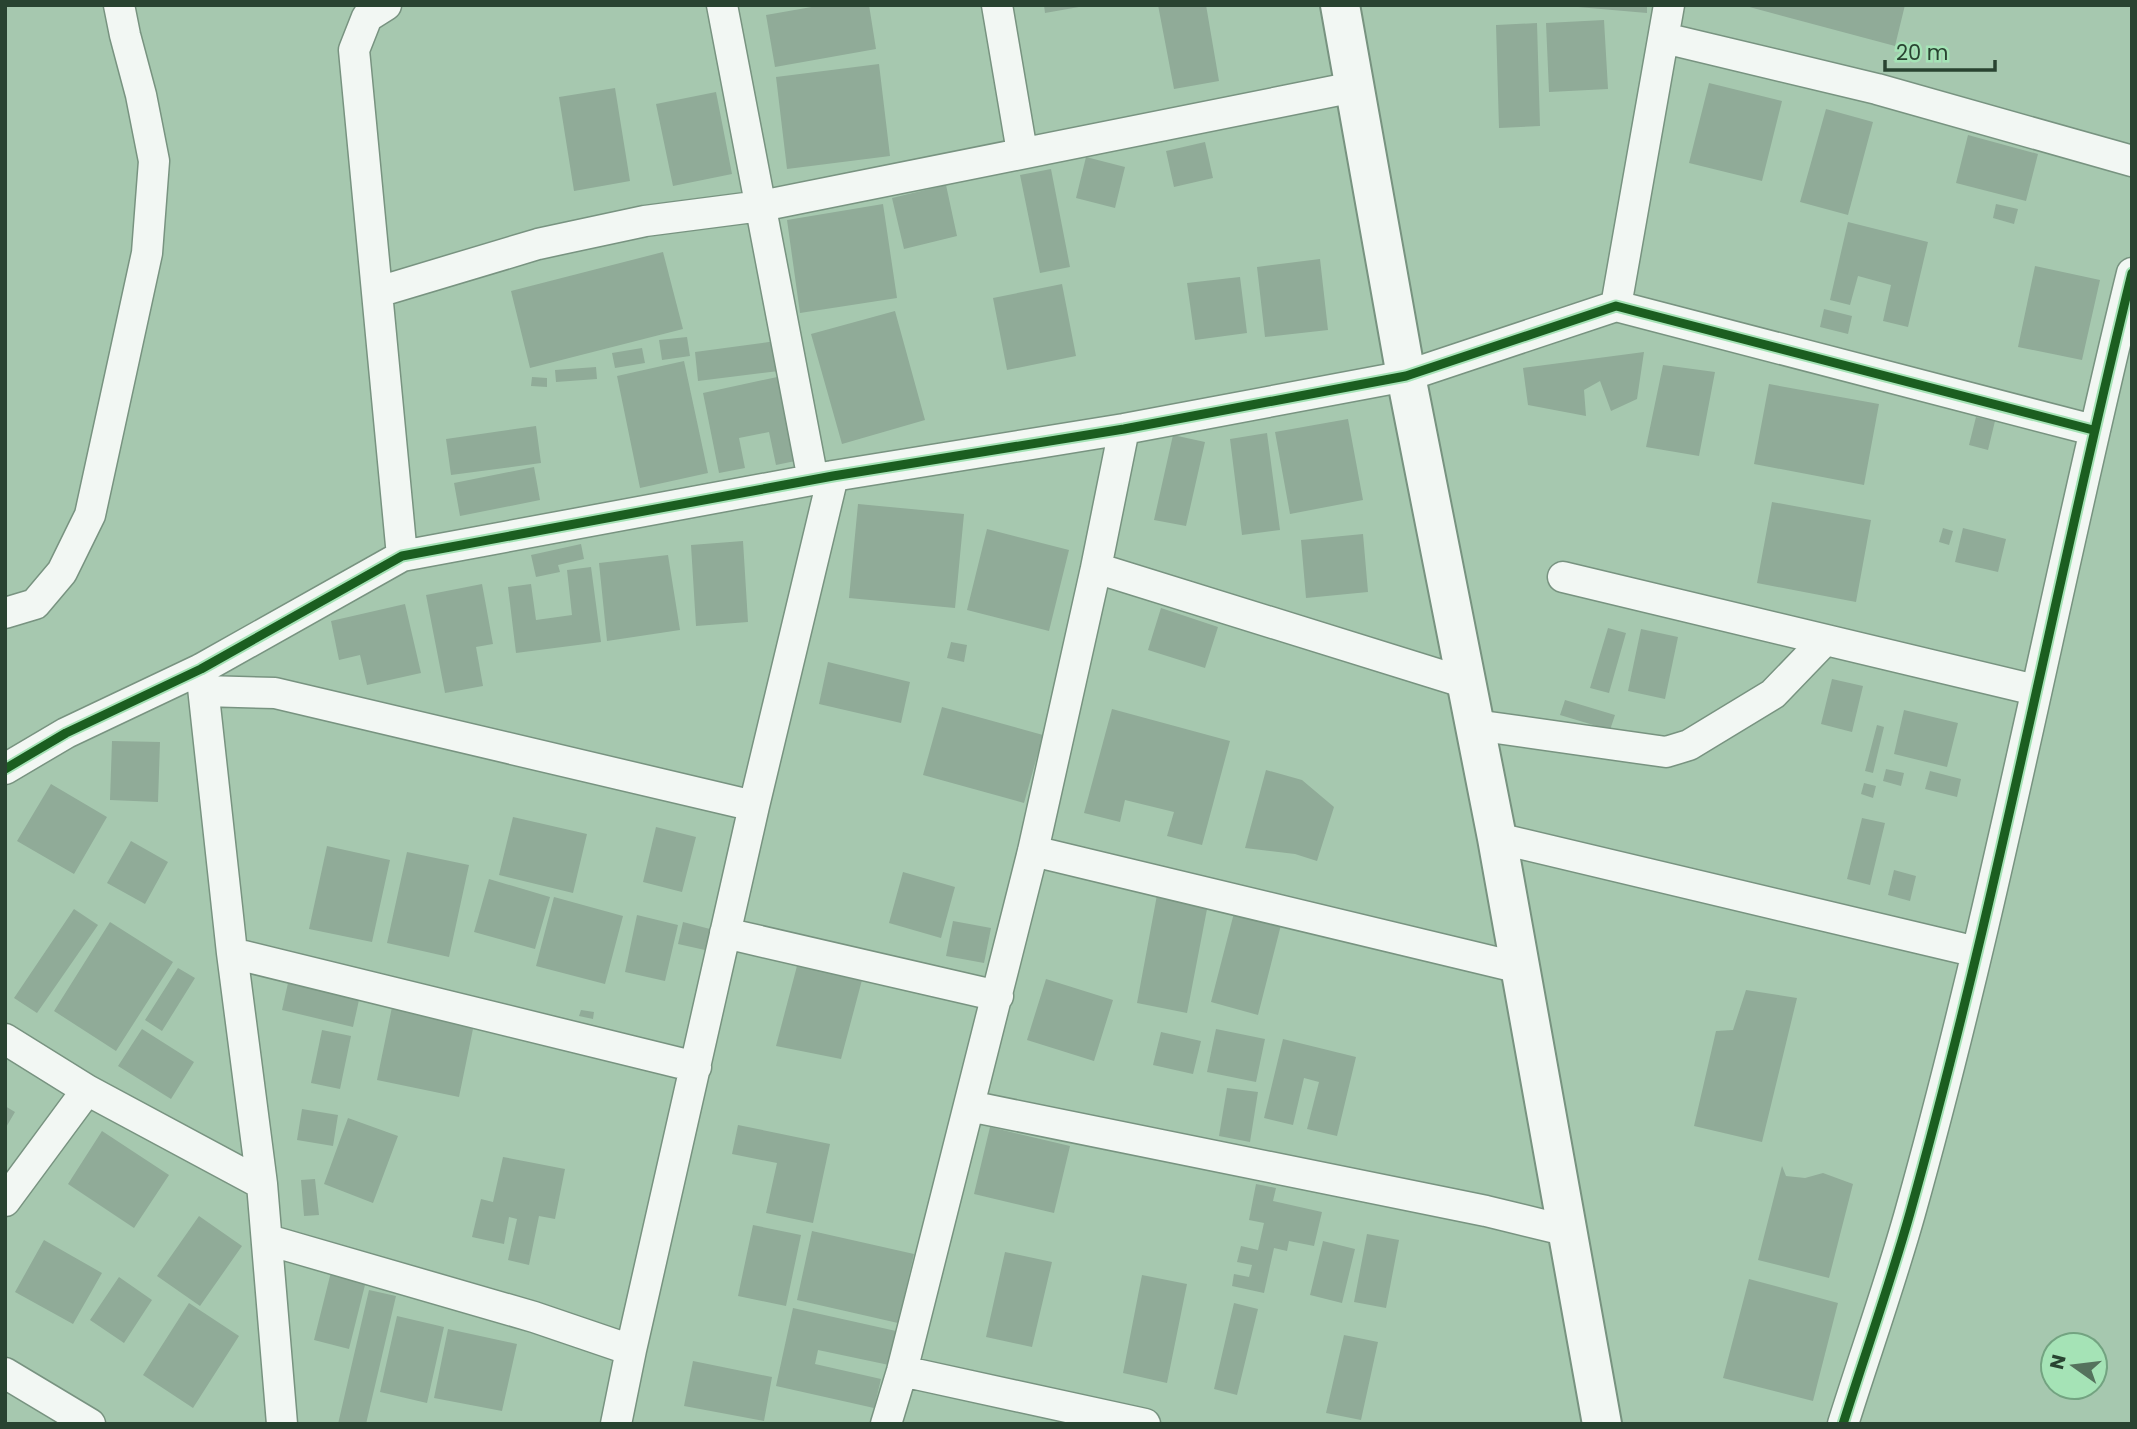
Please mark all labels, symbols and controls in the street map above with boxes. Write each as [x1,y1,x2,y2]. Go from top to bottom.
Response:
scale bar [1885,28,1995,72]
text: 20 m [1896,38,1949,67]
north arrow [2039,1331,2109,1401]
text: N [2043,1352,2073,1372]

